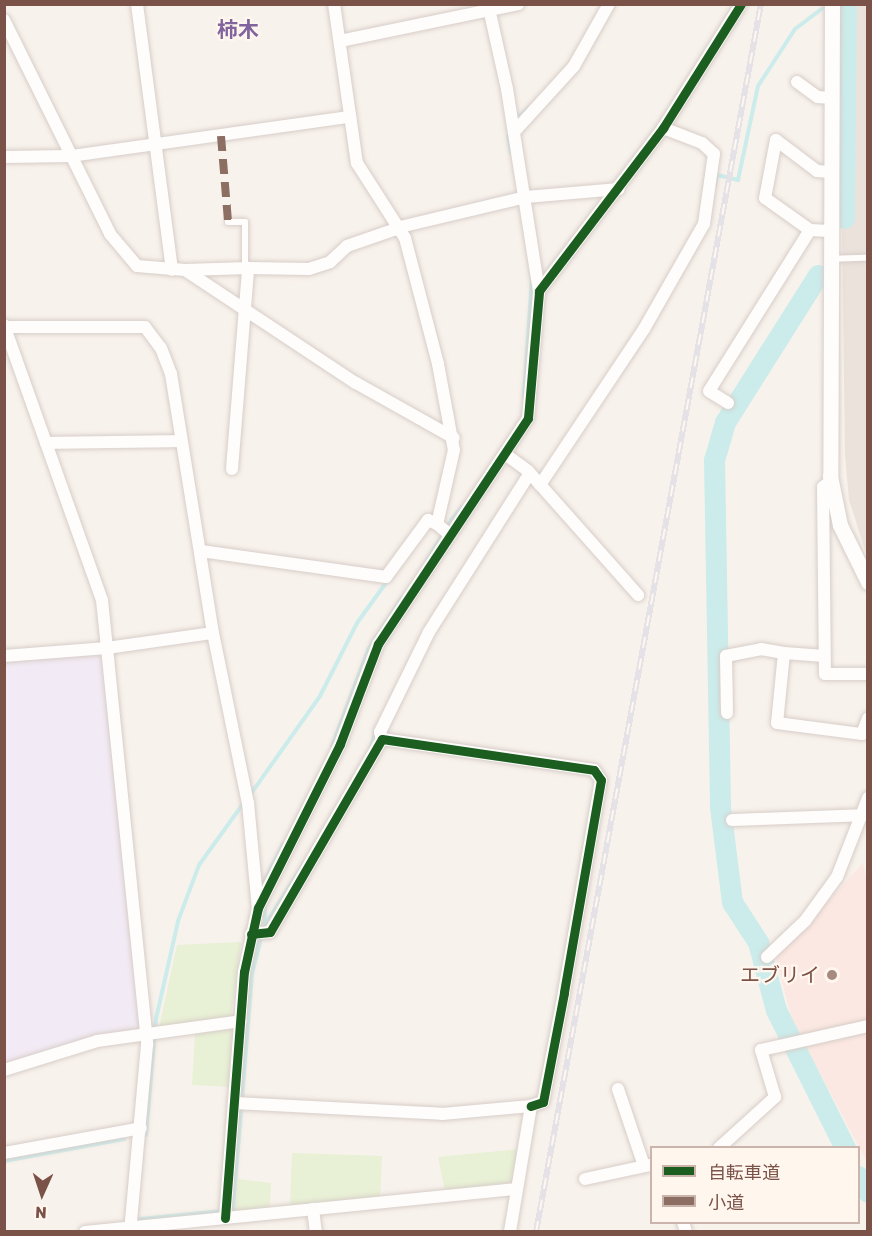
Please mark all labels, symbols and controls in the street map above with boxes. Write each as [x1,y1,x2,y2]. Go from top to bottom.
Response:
district label: 柿木 [217,17,259,43]
place label: エブリイ [740,963,820,987]
marker: エブリイ [825,968,839,982]
legend [650,1146,860,1224]
text: 自転車道 [708,1162,780,1184]
north arrow [12,1164,72,1224]
text: 小道 [708,1192,744,1214]
text: N [35,1203,47,1222]

